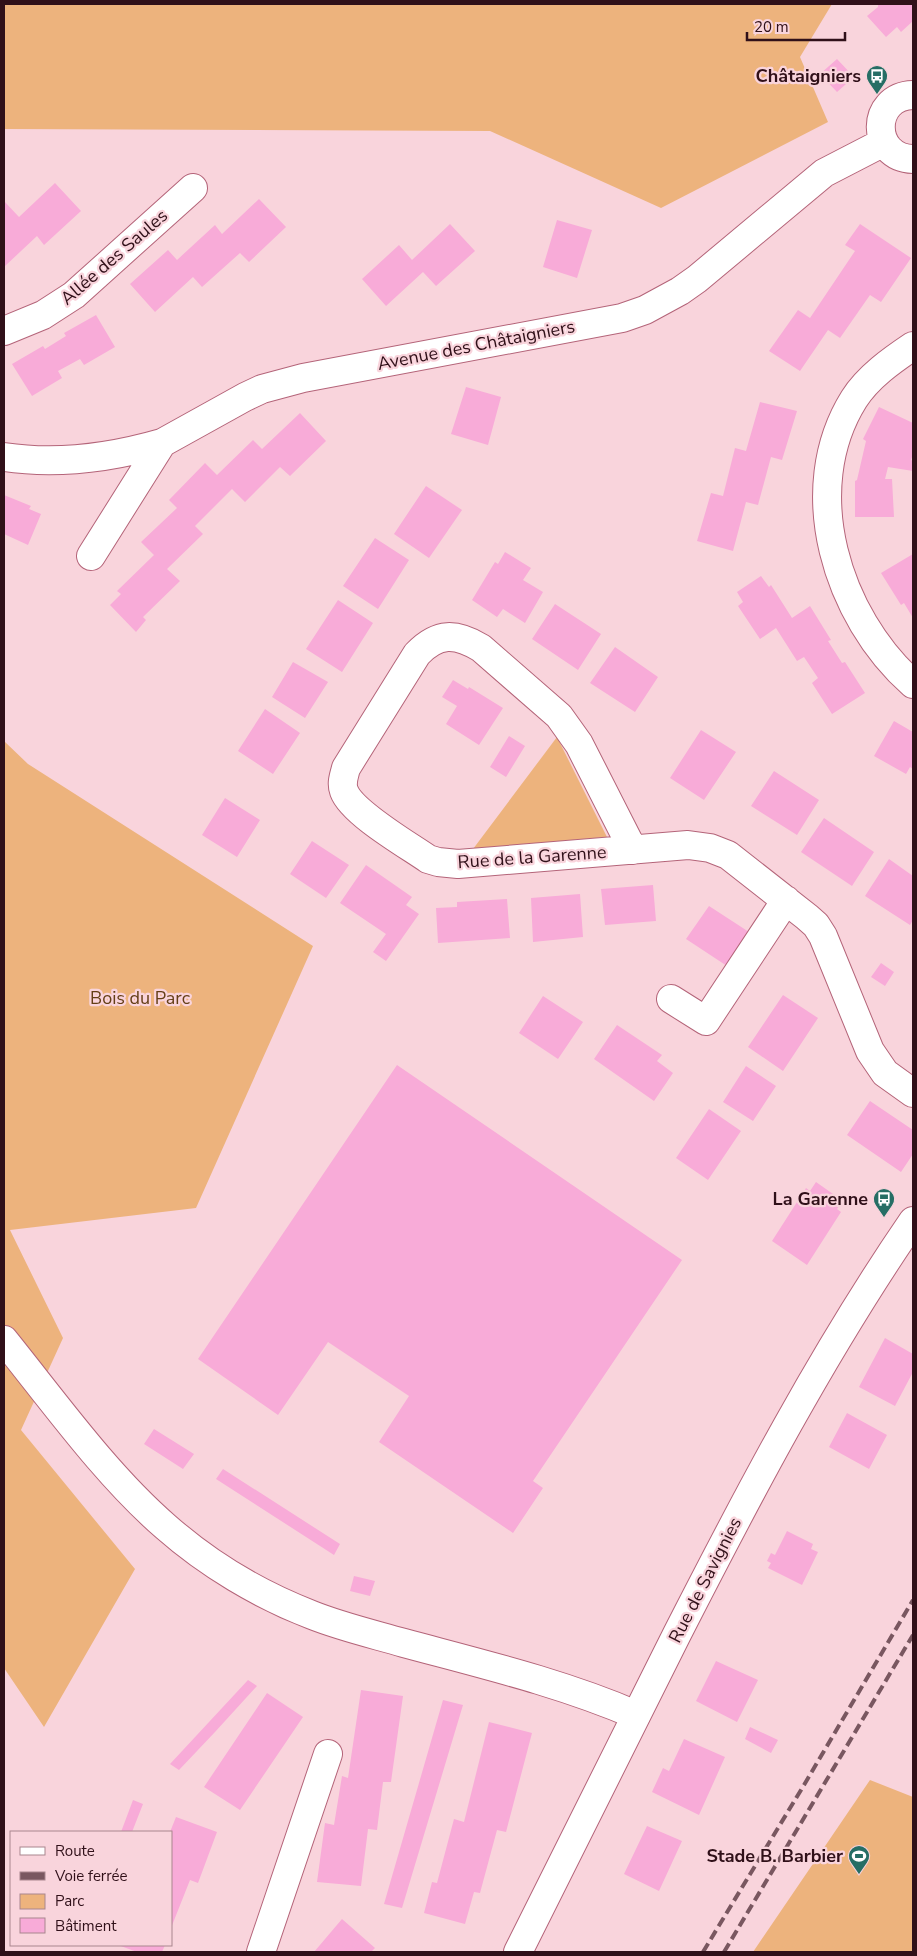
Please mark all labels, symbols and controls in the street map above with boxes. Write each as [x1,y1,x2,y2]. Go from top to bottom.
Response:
scale bar [747,10,844,42]
text: 20 m [754,17,789,37]
place label: Châtaigniers [756,64,861,88]
bus stop icon: Châtaigniers [865,64,889,95]
street label: Allée des Saules [55,204,173,310]
street label: Avenue des Châtaigniers [375,314,577,376]
street label: Rue de la Garenne [457,840,607,874]
park label: Bois du Parc [90,986,190,1010]
place label: La Garenne [773,1187,868,1211]
bus stop icon: La Garenne [872,1187,896,1218]
street label: Rue de Savignies [663,1513,747,1647]
legend [10,1831,172,1946]
text: Route [55,1841,95,1861]
place label: Stade B. Barbier [707,1844,843,1868]
sports icon: Stade B. Barbier [847,1844,871,1875]
text: Voie ferrée [54,1866,127,1886]
text: Parc [55,1891,84,1911]
text: Bâtiment [55,1916,117,1936]

